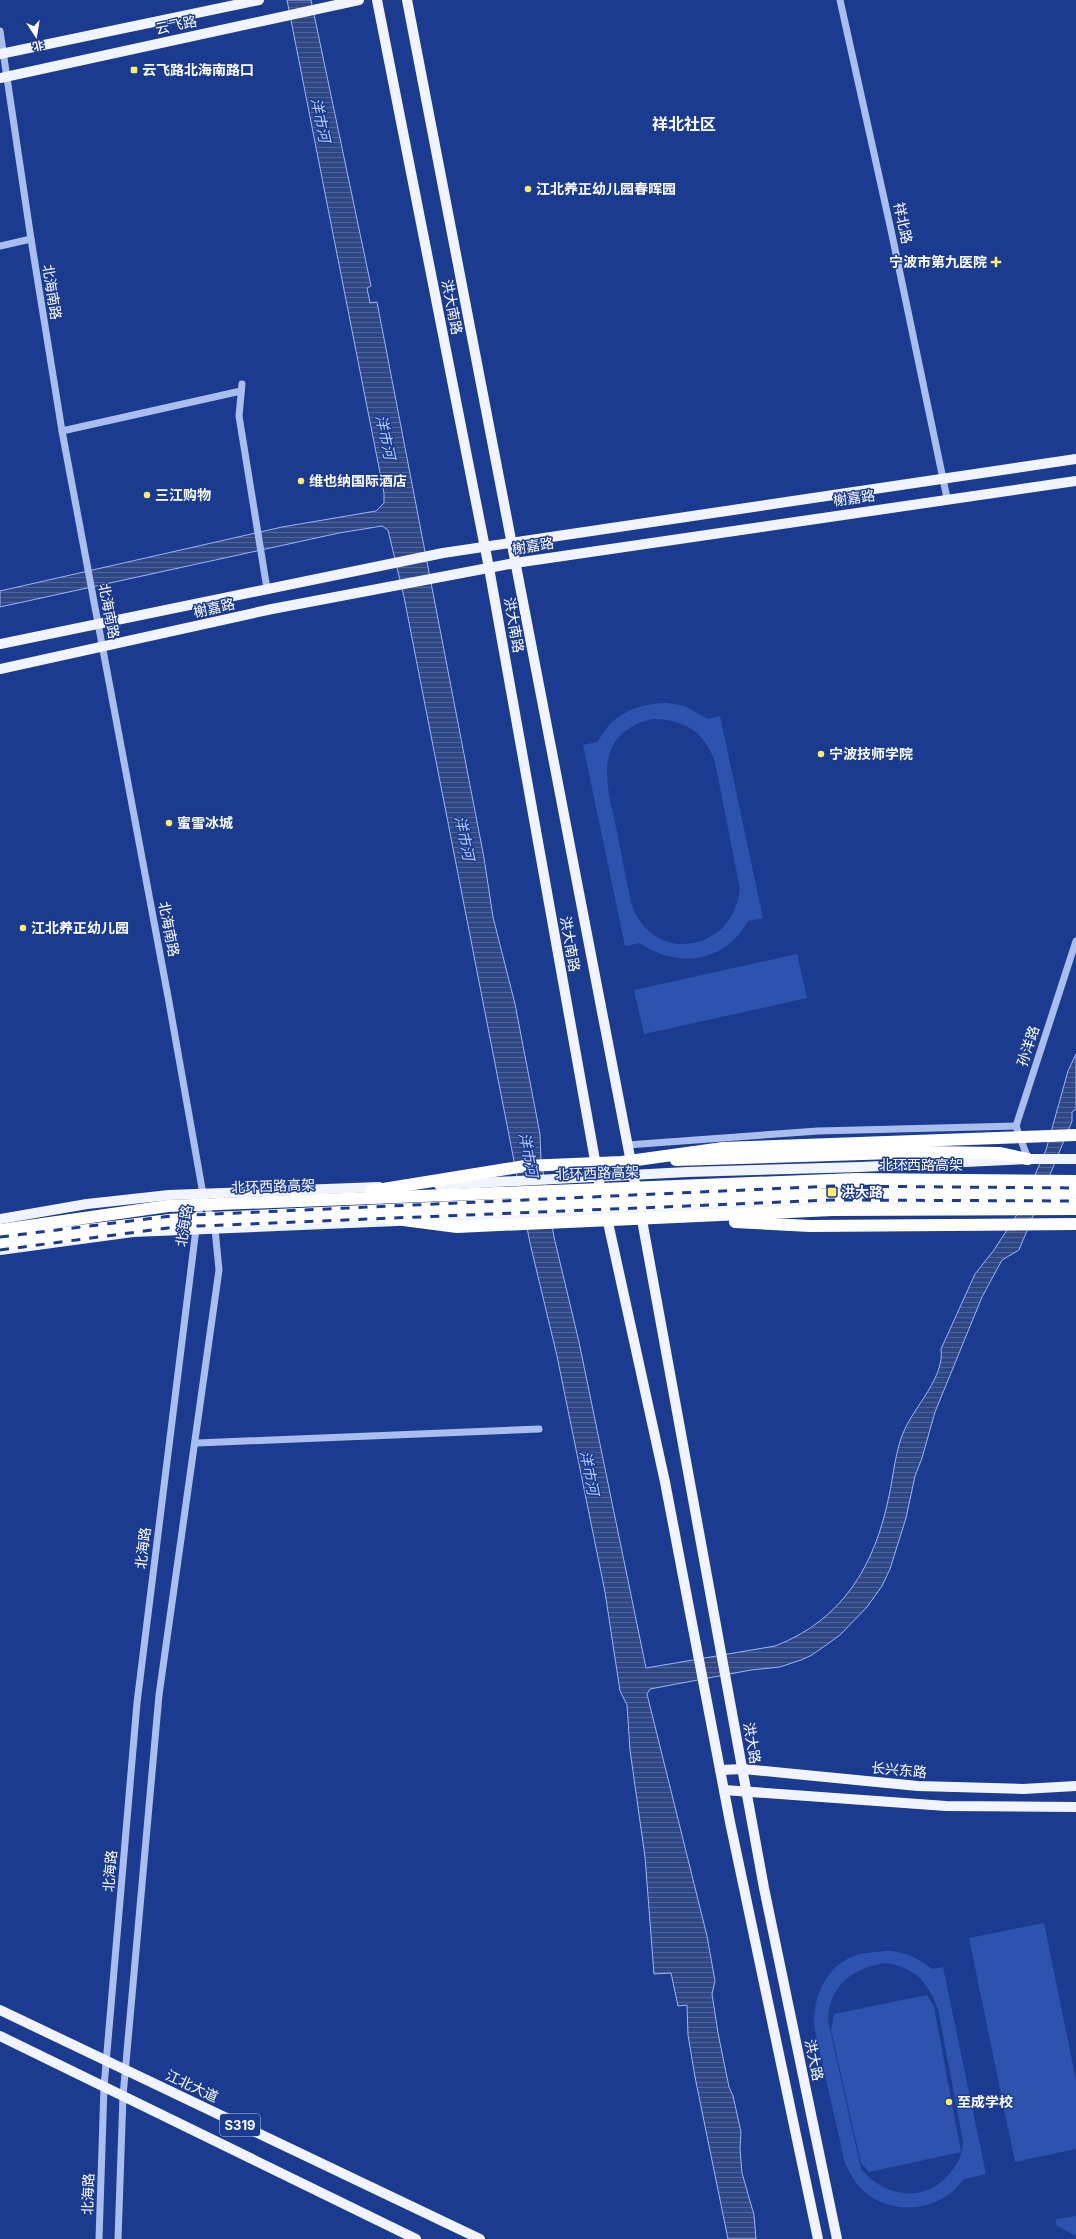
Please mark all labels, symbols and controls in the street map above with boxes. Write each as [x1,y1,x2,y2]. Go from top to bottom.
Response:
street label: 云飞路 [154,12,198,37]
north arrow [16,16,56,56]
text: 北 [31,38,45,54]
place label: 云飞路北海南路口 [142,61,254,78]
marker: 云飞路北海南路口 [129,65,139,75]
water label: 洋市河 [307,96,335,147]
district label: 祥北社区 [652,114,716,134]
place label: 江北养正幼儿园春晖园 [536,180,676,197]
marker: 江北养正幼儿园春晖园 [523,184,533,194]
street label: 祥北路 [891,201,916,245]
place label: 宁波市第九医院 [889,253,987,270]
marker: 宁波市第九医院 [990,256,1002,268]
street label: 北海南路 [40,263,65,321]
street label: 洪大南路 [439,278,466,336]
water label: 洋市河 [372,413,400,464]
place label: 维也纳国际酒店 [309,472,407,489]
marker: 维也纳国际酒店 [296,476,306,486]
place label: 三江购物 [155,486,211,503]
street label: 榭嘉路 [832,486,876,509]
marker: 三江购物 [142,490,152,500]
street label: 榭嘉路 [511,534,555,557]
street label: 北海南路 [96,582,123,640]
street label: 榭嘉路 [192,595,236,621]
street label: 洪大南路 [501,596,528,654]
place label: 宁波技师学院 [829,745,913,762]
marker: 宁波技师学院 [816,749,826,759]
place label: 蜜雪冰城 [177,814,233,831]
water label: 洋市河 [451,814,479,865]
marker: 蜜雪冰城 [164,818,174,828]
street label: 北海南路 [156,900,183,958]
street label: 洪大南路 [557,915,584,973]
place label: 江北养正幼儿园 [31,919,129,936]
marker: 江北养正幼儿园 [18,923,28,933]
street label: 孙洋路 [1013,1023,1042,1068]
water label: 洋市河 [515,1131,543,1182]
street label: 北环西路高架 [879,1156,963,1173]
street label: 北环西路高架 [555,1163,639,1182]
street label: 北环西路高架 [231,1176,315,1195]
place label: 洪大路 [841,1183,883,1200]
marker: 洪大路 [826,1186,838,1198]
street label: 北海路 [172,1204,195,1248]
water label: 洋市河 [576,1449,604,1500]
street label: 北海路 [132,1526,153,1570]
street label: 洪大路 [740,1721,765,1765]
street label: 长兴东路 [870,1759,928,1780]
street label: 北海路 [99,1849,120,1893]
street label: 洪大路 [802,2038,827,2082]
street label: 江北大道 [163,2066,221,2105]
place label: 至成学校 [957,2093,1013,2110]
marker: 至成学校 [944,2097,954,2107]
road number: S319 [220,2114,260,2136]
street label: 北海路 [78,2173,97,2215]

